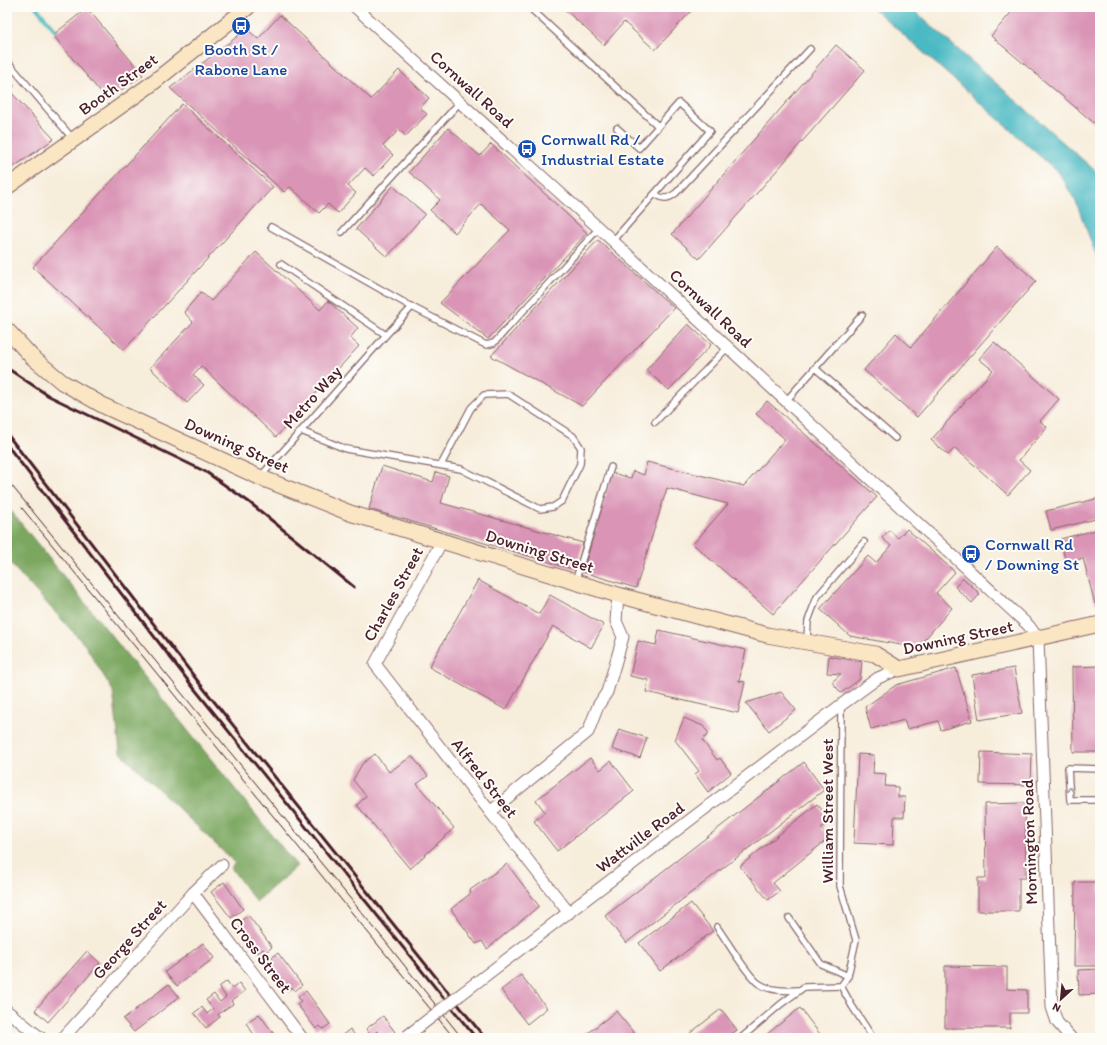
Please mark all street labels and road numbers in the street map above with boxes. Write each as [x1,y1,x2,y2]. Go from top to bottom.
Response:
street label: Cornwall Road [426,46,519,132]
street label: Booth Street [75,48,162,119]
street label: Cornwall Road [665,265,757,352]
street label: Metro Way [278,361,346,433]
street label: Downing Street [182,413,292,477]
street label: Downing Street [483,525,597,577]
street label: Charles Street [359,543,427,645]
street label: Downing Street [901,616,1015,658]
street label: Alfred Street [448,734,522,822]
street label: William Street West [817,738,837,884]
street label: Mornington Road [1017,778,1041,905]
street label: Wattville Road [592,797,689,877]
street label: George Street [88,894,171,983]
street label: Cross Street [226,913,296,997]

